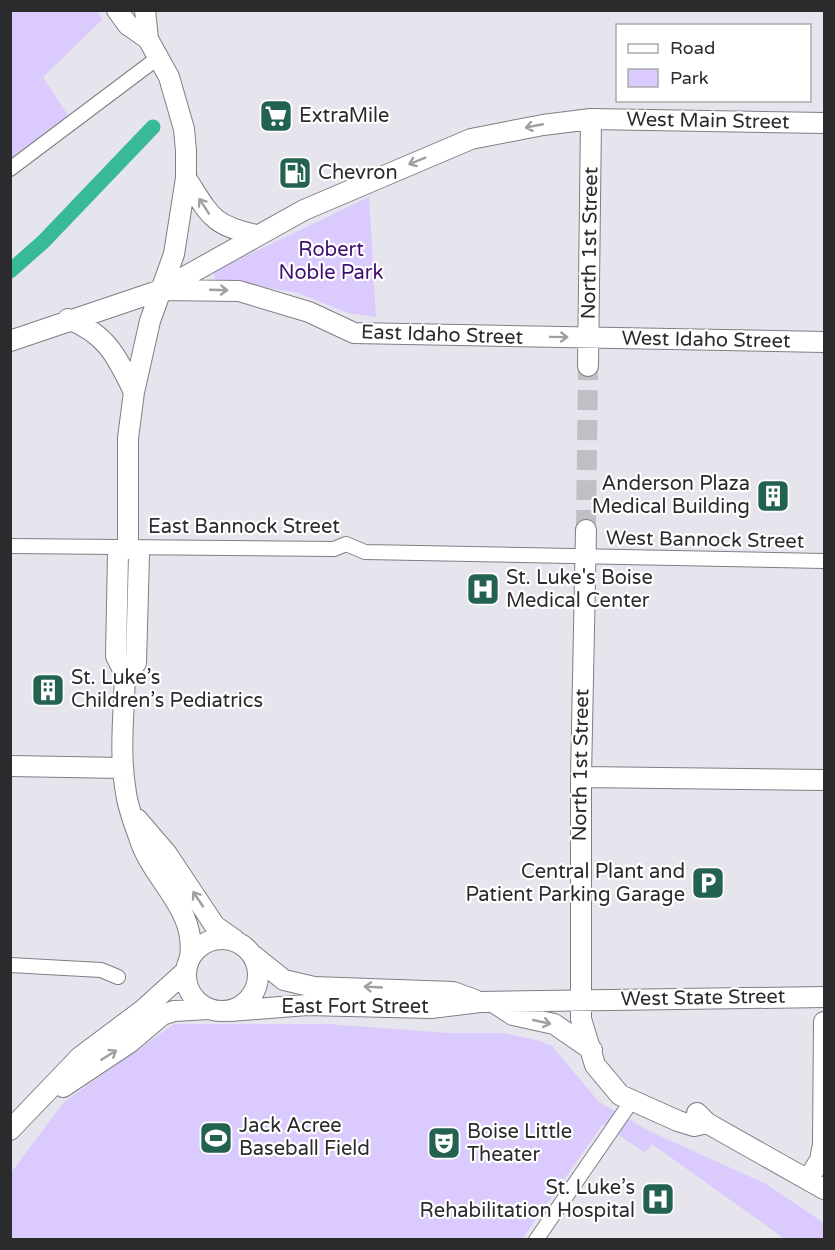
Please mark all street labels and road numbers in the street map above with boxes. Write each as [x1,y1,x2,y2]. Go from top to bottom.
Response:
street label: West Main Street [626,108,790,134]
street label: North 1st Street [577,166,603,320]
street label: East Idaho Street [361,320,524,350]
street label: West Idaho Street [621,327,791,353]
street label: East Bannock Street [148,515,340,539]
street label: West Bannock Street [606,526,805,554]
street label: North 1st Street [568,688,594,842]
street label: West State Street [620,985,786,1011]
street label: East Fort Street [281,995,429,1019]

